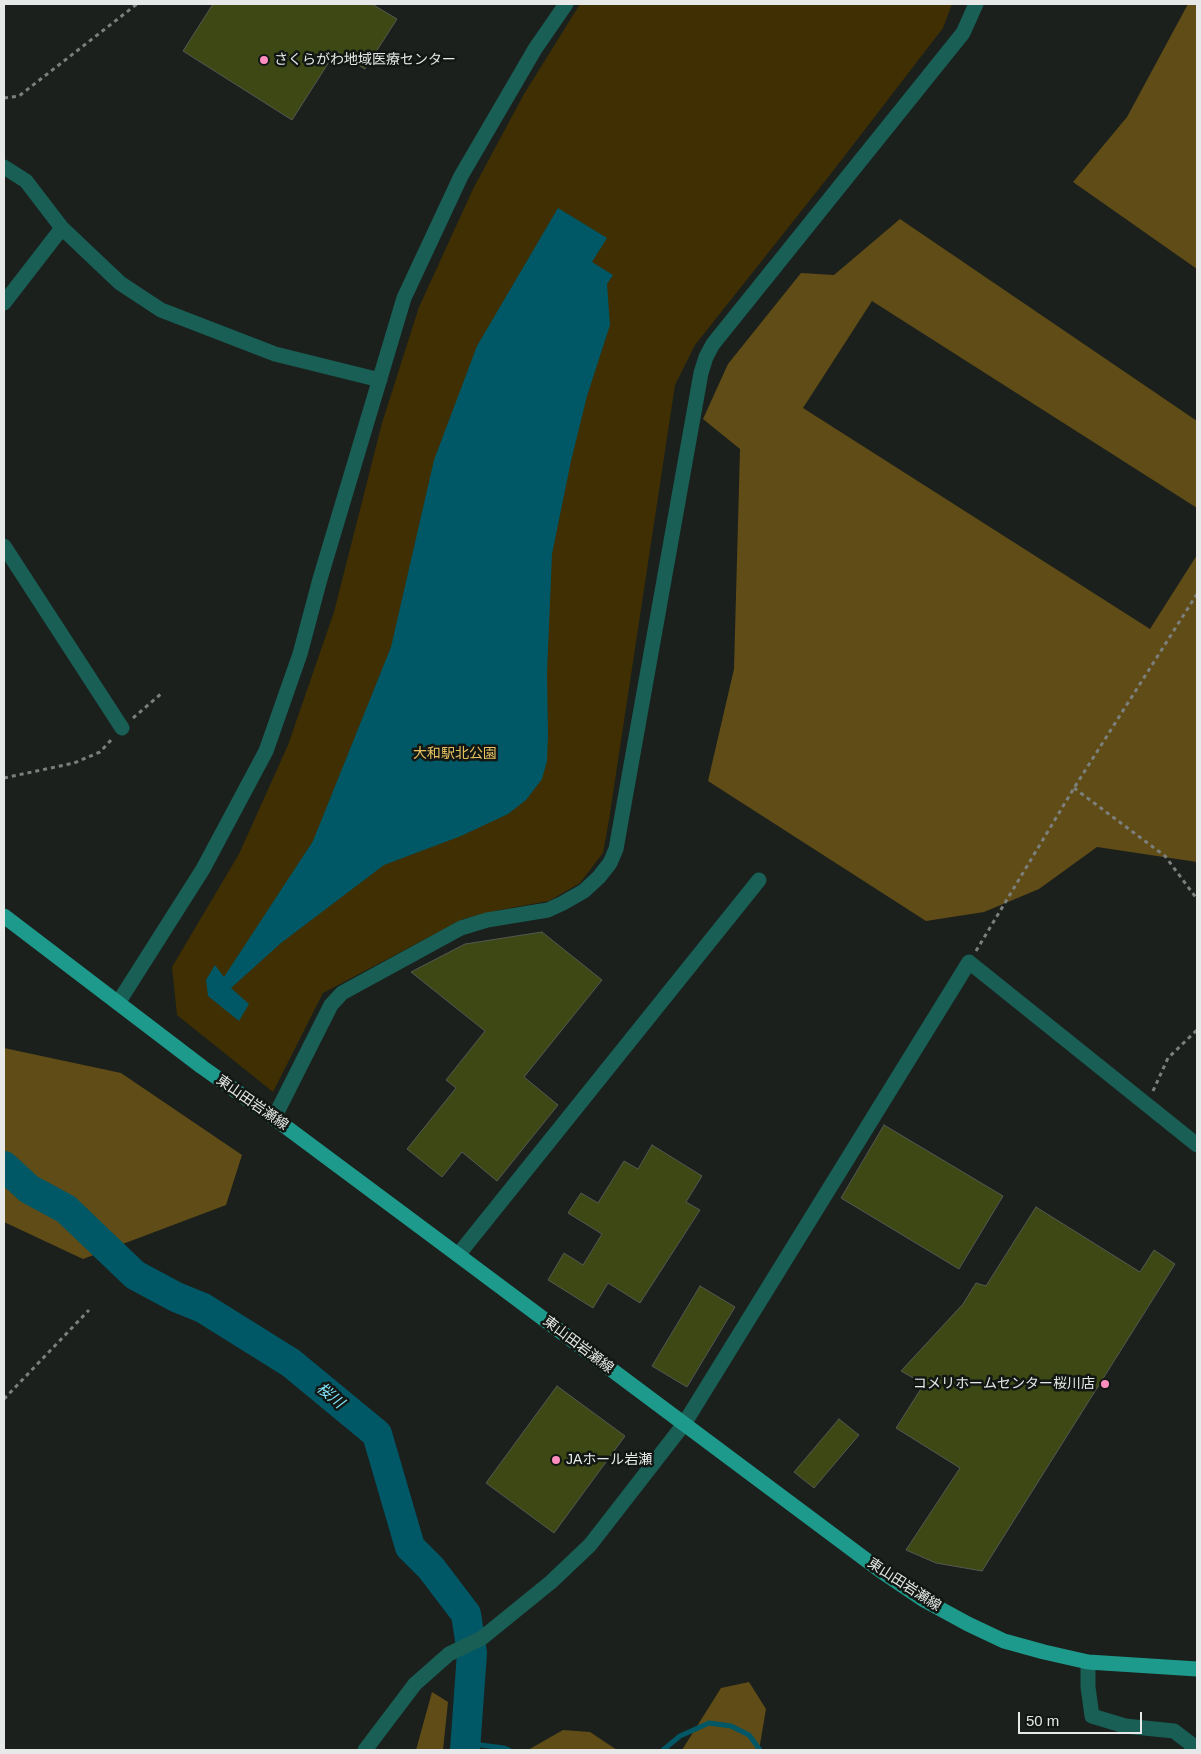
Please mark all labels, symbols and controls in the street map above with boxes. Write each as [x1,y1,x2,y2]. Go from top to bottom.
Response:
place label: さくらがわ地域医療センター [274,52,456,68]
marker: さくらがわ地域医療センター [258,54,270,66]
park label: 大和駅北公園 [413,746,497,762]
street label: 東山田岩瀬線 [213,1072,291,1134]
street label: 東山田岩瀬線 [539,1313,617,1377]
place label: コメリホームセンター桜川店 [913,1376,1095,1392]
marker: コメリホームセンター桜川店 [1099,1378,1111,1390]
water label: 桜川 [313,1380,347,1412]
place label: JAホール岩瀬 [566,1452,652,1468]
marker: JAホール岩瀬 [550,1454,562,1466]
street label: 東山田岩瀬線 [864,1555,944,1615]
scale bar [1021,1702,1145,1734]
text: 50 m [1026,1712,1059,1729]

